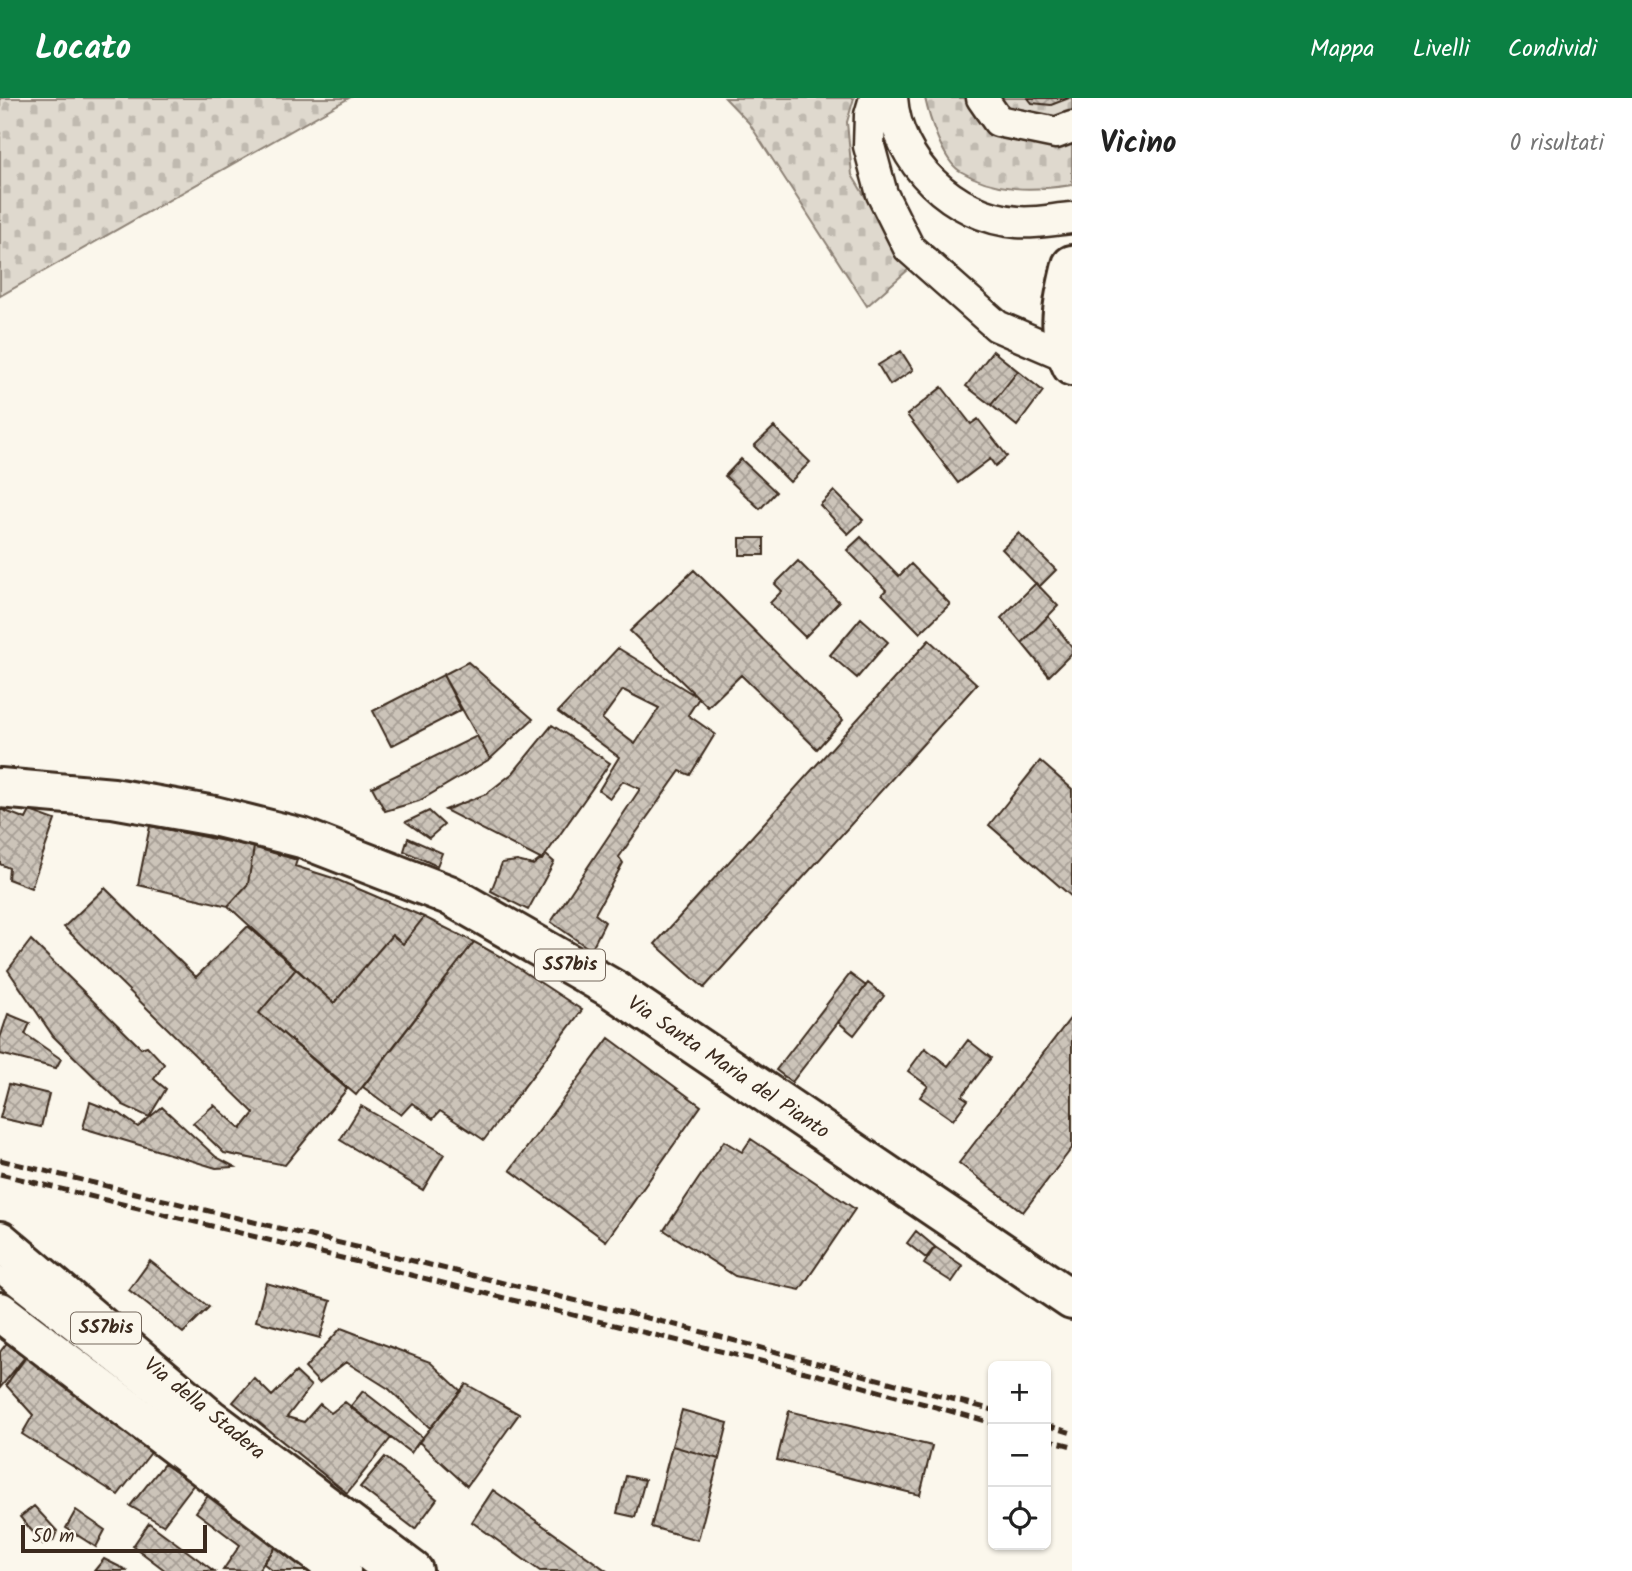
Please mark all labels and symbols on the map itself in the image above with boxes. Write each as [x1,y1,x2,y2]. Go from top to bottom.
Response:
road number: SS7bis [535,950,605,980]
street label: Via Santa Maria del Pianto [620,988,836,1148]
road number: SS7bis [71,1312,141,1344]
street label: Via della Stadera [136,1349,272,1469]
scale bar [21,1522,206,1554]

